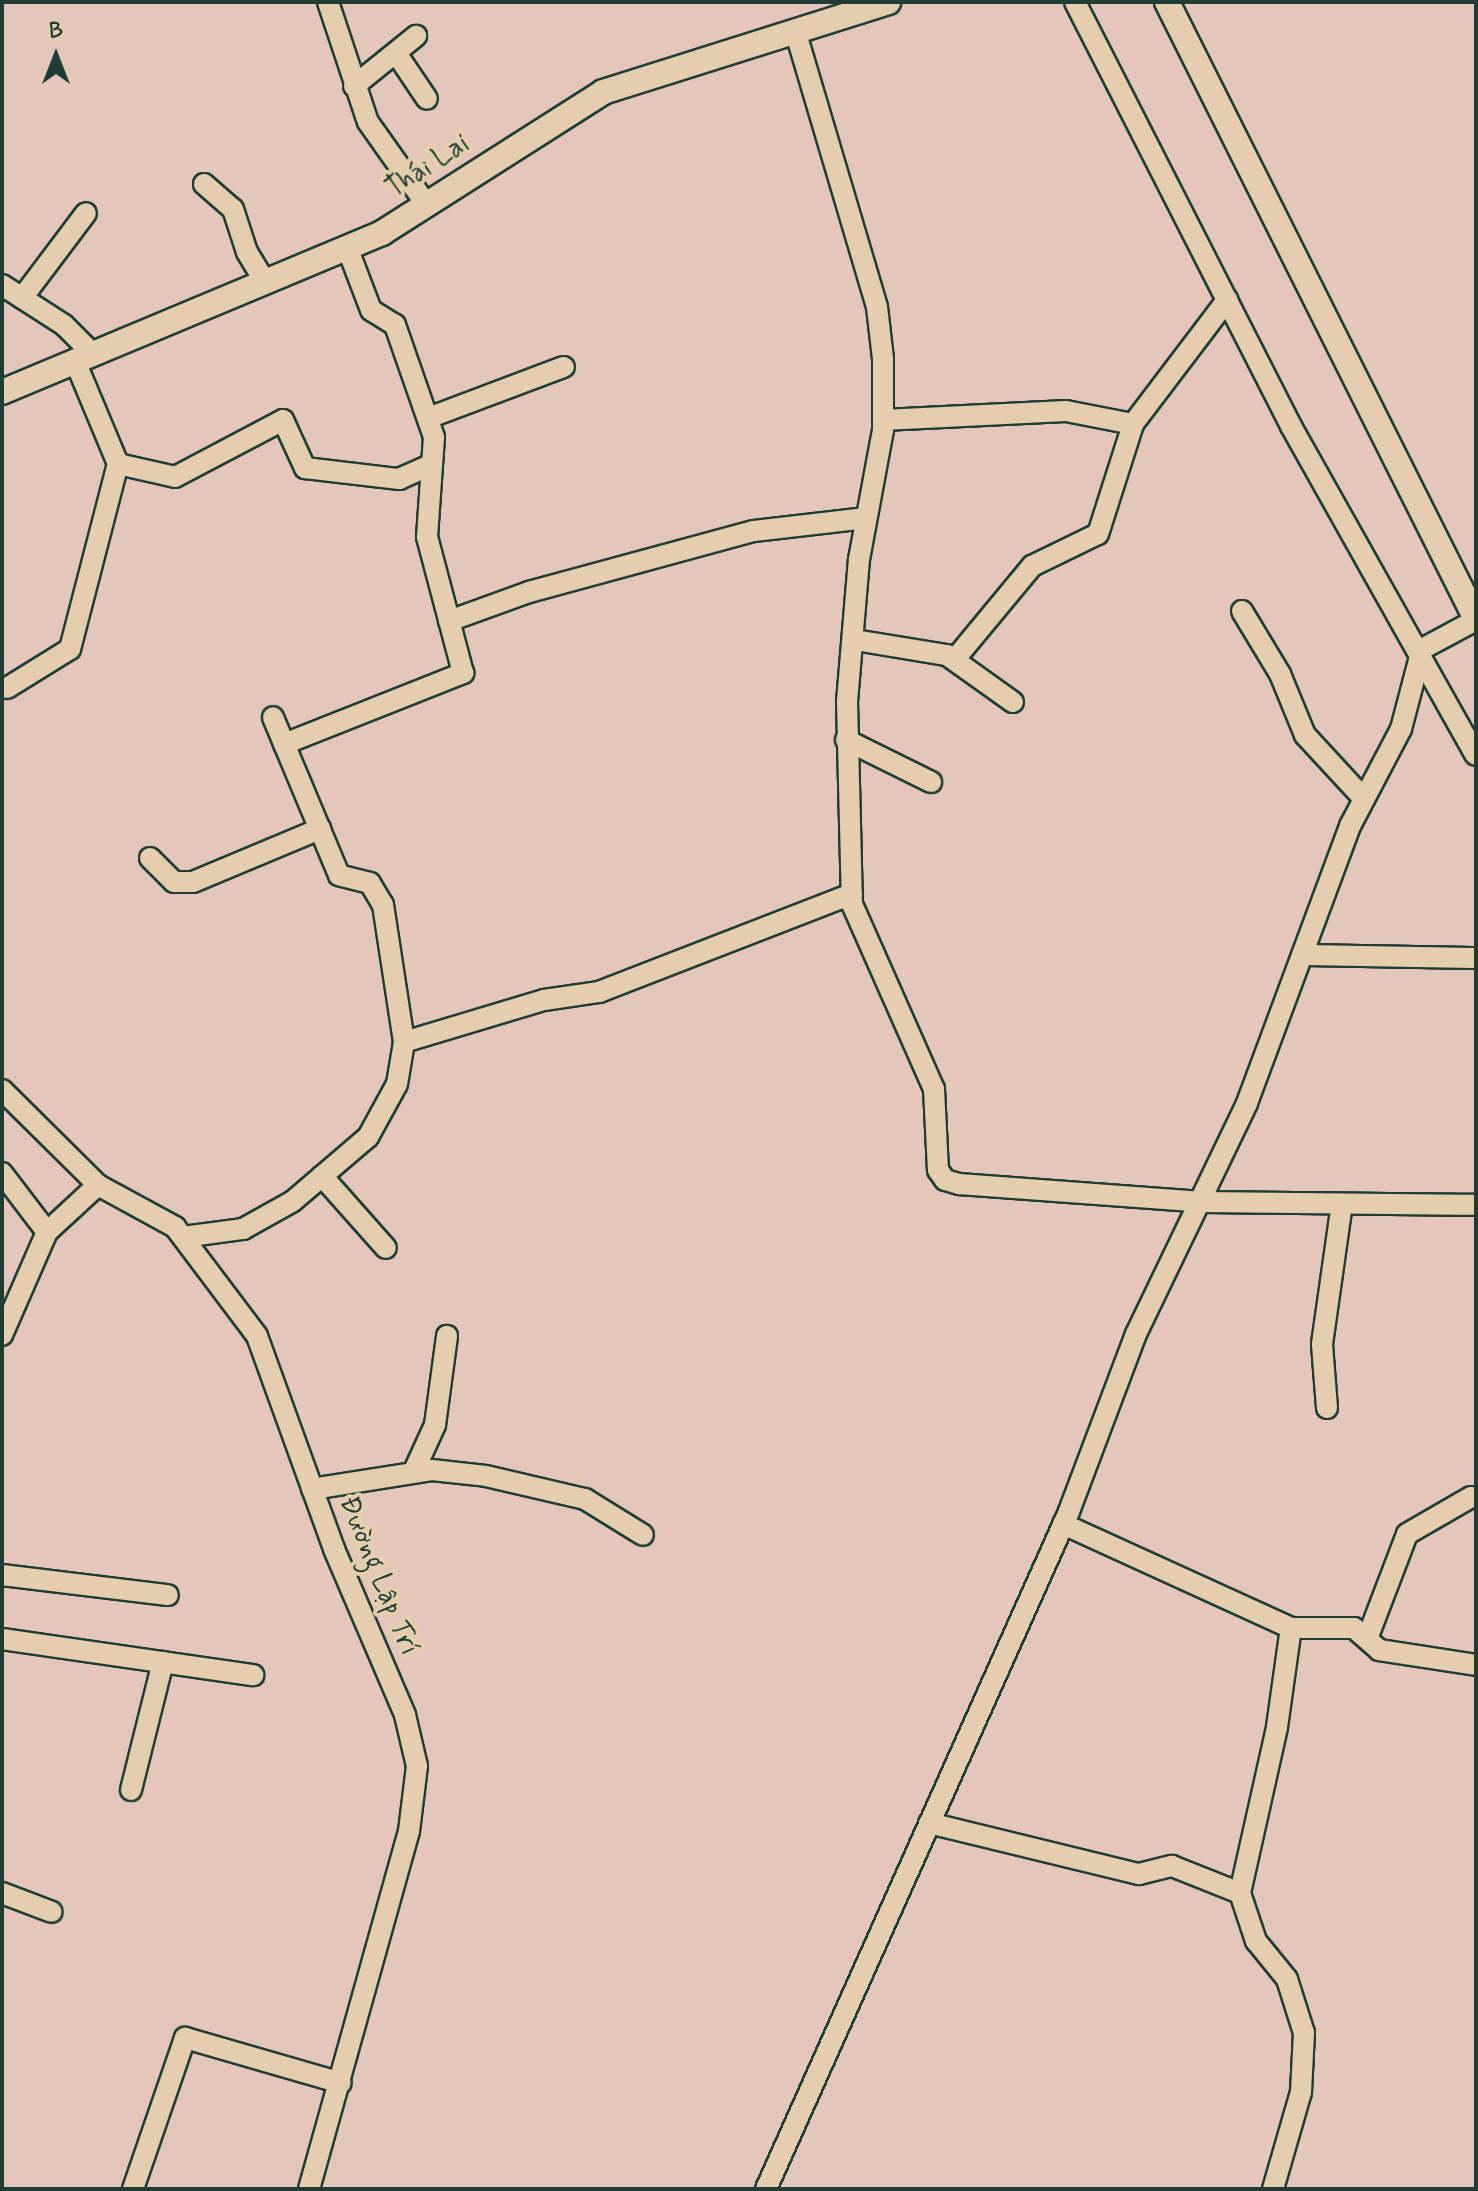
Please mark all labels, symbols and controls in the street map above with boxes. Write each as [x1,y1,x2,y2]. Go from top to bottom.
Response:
north arrow [16,16,96,96]
text: B [49,18,63,46]
street label: Thái Lai [379,127,477,207]
street label: Đường Lập Trí [331,1493,425,1659]

